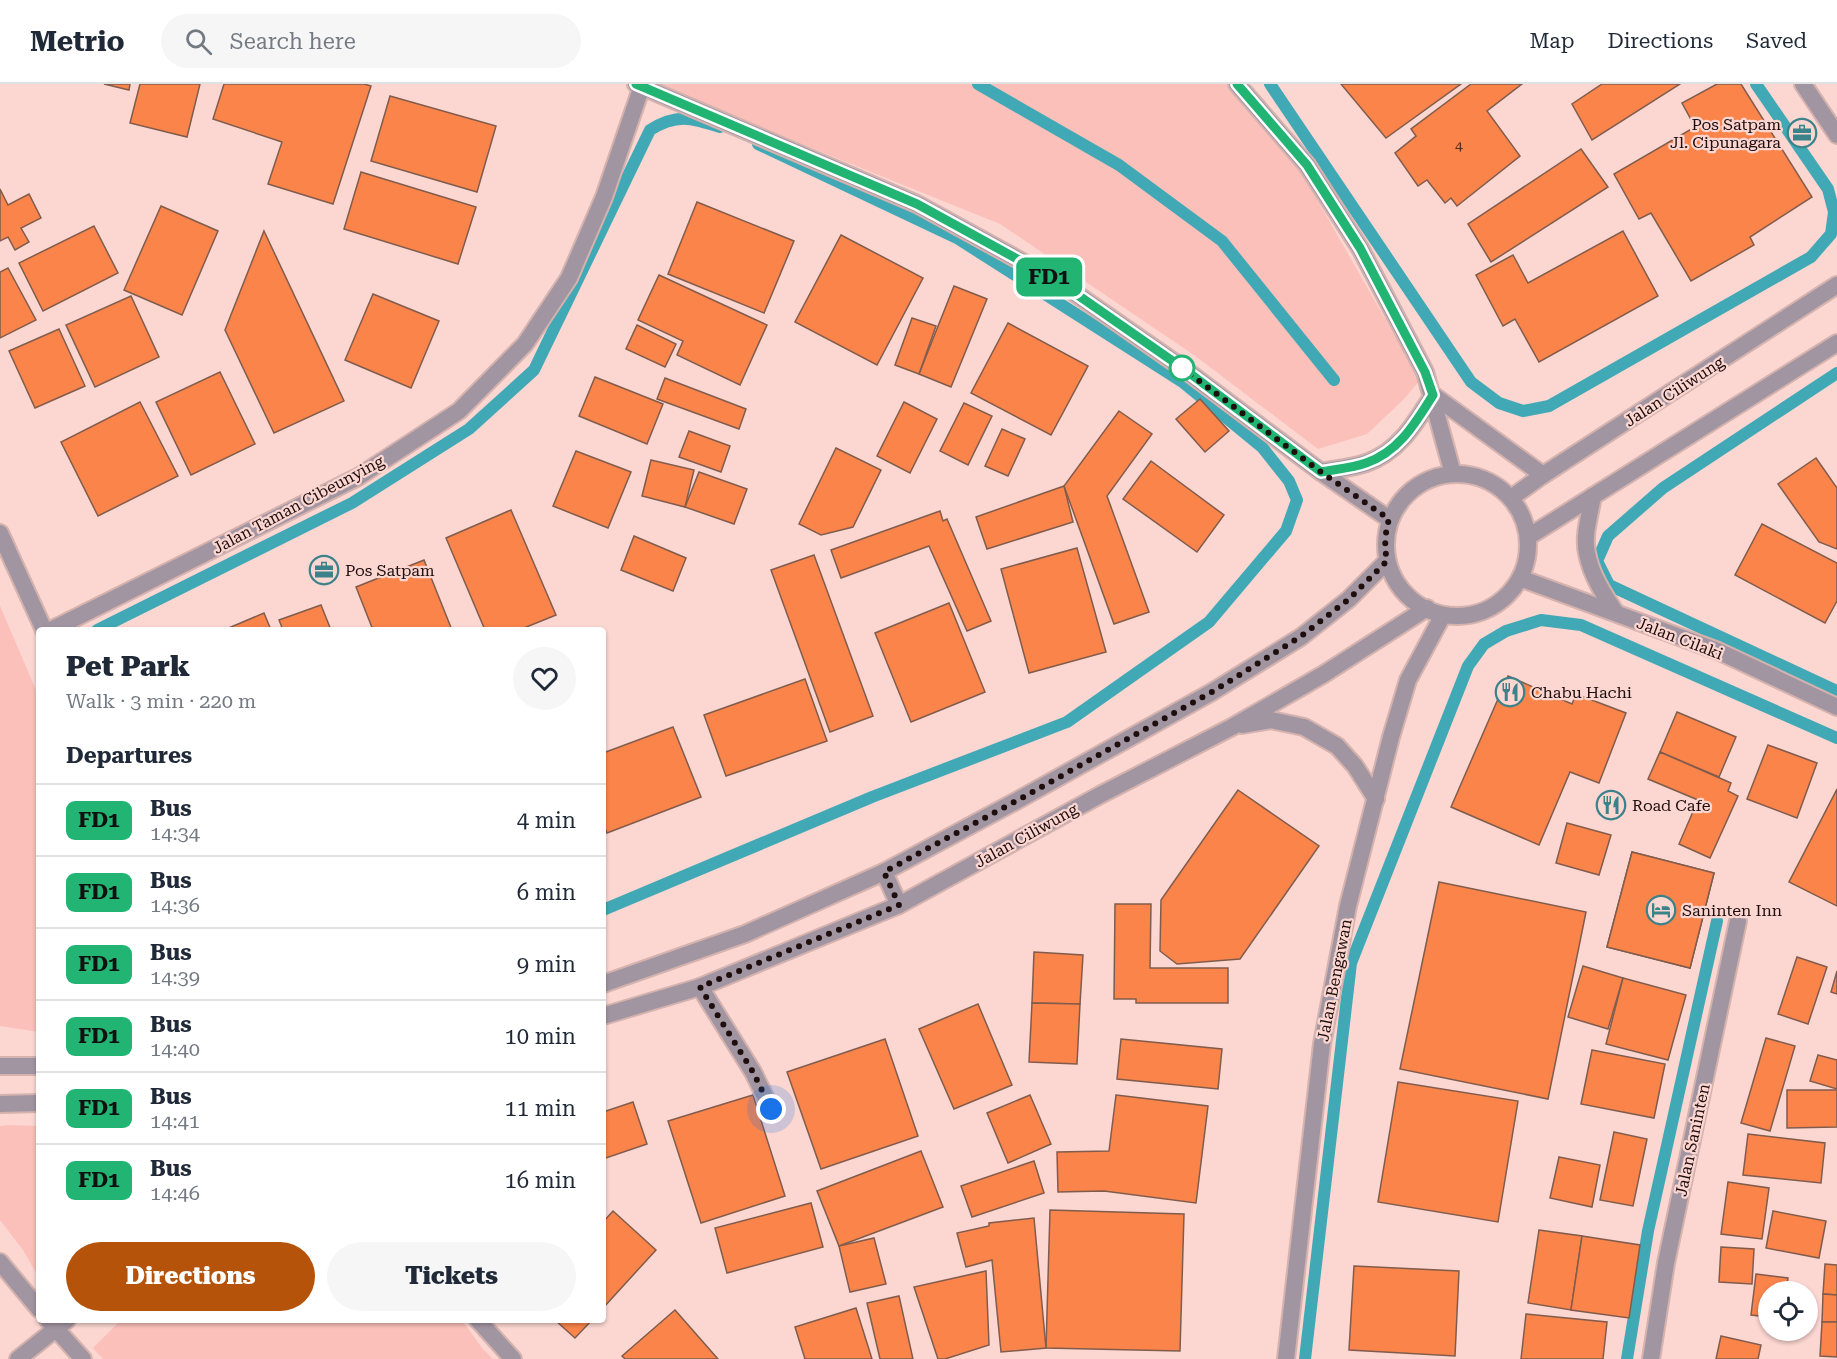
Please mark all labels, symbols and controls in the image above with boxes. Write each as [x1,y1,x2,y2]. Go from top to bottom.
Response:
search box [161,14,581,68]
text: Metrio [30,25,125,58]
icon: search [182,25,215,58]
text: Search here [230,29,356,54]
text: Map [1530,29,1574,53]
text: Directions [1607,29,1713,53]
text: Saved [1746,29,1807,53]
place label: Pos Satpam Jl. Cipunagara [1670,115,1781,152]
office icon: Pos Satpam Jl. Cipunagara [1786,117,1818,149]
house number: 4 [1455,137,1463,153]
line badge: FD1 [1014,258,1084,296]
text: FD1 [1028,265,1070,289]
street label: Jalan Ciliwung [1621,352,1728,431]
unlabelled marker [1169,355,1195,381]
street label: Jalan Taman Cibeunying [209,451,388,558]
office icon: Pos Satpam [308,554,340,586]
place label: Pos Satpam [345,561,435,580]
street label: Jalan Cilaki [1634,613,1726,664]
button: heart [513,647,576,710]
text: Pet Park [66,650,190,683]
restaurant icon: Chabu Hachi [1494,676,1526,708]
place label: Chabu Hachi [1531,683,1632,702]
text: Walk · 3 min · 220 m [66,689,256,713]
text: Departures [66,743,192,768]
restaurant icon: Road Cafe [1595,789,1627,821]
text: Bus [150,796,192,821]
place label: Road Cafe [1632,796,1711,815]
street label: Jalan Ciliwung [971,799,1082,872]
text: FD1 [78,808,120,832]
text: 4 min [517,808,576,833]
text: 14:34 [150,821,200,845]
text: Bus [150,868,192,893]
text: FD1 [78,880,120,904]
text: 6 min [517,880,576,905]
text: 14:36 [150,893,200,917]
hotel icon: Saninten Inn [1645,894,1677,926]
place label: Saninten Inn [1682,901,1782,920]
street label: Jalan Bengawan [1313,917,1356,1043]
text: Bus [150,940,192,965]
text: FD1 [78,952,120,976]
text: 9 min [517,952,576,977]
text: 14:39 [150,965,200,989]
text: Bus [150,1012,192,1037]
text: FD1 [78,1024,120,1048]
text: 10 min [505,1024,576,1049]
text: 14:40 [150,1037,200,1061]
street label: Jalan Saninten [1671,1082,1714,1198]
text: Bus [150,1084,192,1109]
your location [756,1094,786,1124]
text: FD1 [78,1096,120,1120]
text: 11 min [505,1096,576,1121]
text: 14:41 [150,1109,200,1133]
text: Bus [150,1156,192,1181]
text: FD1 [78,1168,120,1192]
text: 16 min [505,1168,576,1193]
text: 14:46 [150,1181,200,1205]
button: Directions [66,1242,315,1311]
button: Tickets [327,1242,576,1311]
map controls [1758,1281,1818,1341]
button: locate [1758,1281,1818,1341]

